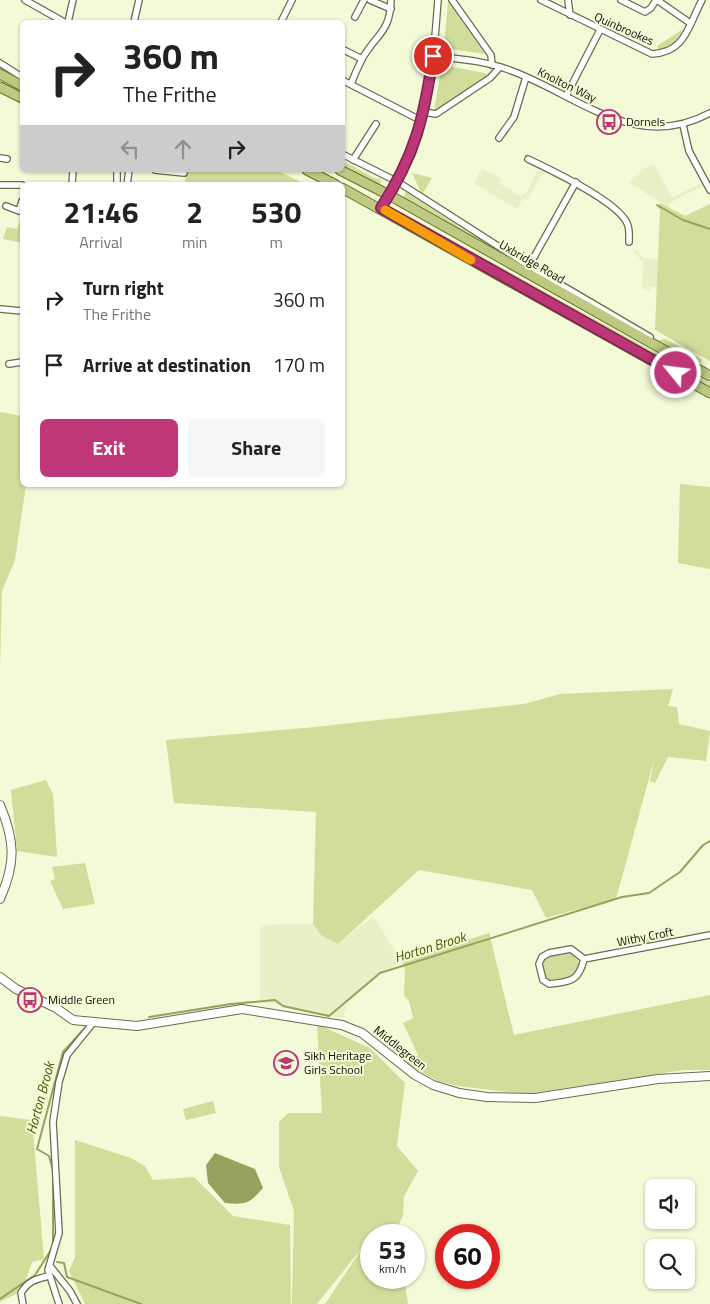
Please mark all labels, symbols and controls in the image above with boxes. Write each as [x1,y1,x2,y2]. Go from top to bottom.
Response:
street label: Quinbrookes [591,7,658,50]
text: 360 m [123,29,219,83]
pin [412,35,454,77]
icon: right [40,40,105,105]
icon: arrive [419,42,447,70]
street label: Knolton Way [534,62,600,107]
text: The Frithe [123,77,217,111]
bus stop icon: Dornels [596,109,622,135]
place label: Dornels [626,112,666,131]
icon: left [116,135,144,163]
icon: ahead [169,135,197,163]
icon: right [222,135,250,163]
text: 21:46 [64,189,138,235]
text: 2 [186,189,203,235]
text: 530 [251,189,301,235]
text: Arrival [79,230,123,254]
text: min [182,230,207,254]
text: m [270,230,283,254]
street label: Uxbridge Road [496,235,569,288]
text: Turn right [83,273,164,302]
text: 360 m [273,285,325,314]
icon: right [40,286,68,314]
text: The Frithe [83,302,151,326]
position arrow [649,346,701,398]
text: Arrive at destination [83,350,251,379]
text: 170 m [273,350,325,379]
icon: arrive [40,351,68,379]
button: Exit [40,419,178,477]
button: Share [188,419,325,477]
street label: Withy Croft [615,922,676,951]
water label: Horton Brook [391,925,470,967]
bus stop icon: Middle Green [17,987,43,1013]
place label: Middle Green [48,990,115,1009]
street label: Middlegreen [370,1021,431,1074]
place label: Sikh Heritage Girls School [304,1046,371,1079]
school or university icon: Sikh Heritage Girls School [273,1050,299,1076]
water label: Horton Brook [20,1058,60,1136]
map controls [645,1179,695,1289]
button: sound [645,1179,695,1229]
speed limit sign: 60 [435,1224,500,1289]
text: 53 [378,1231,407,1269]
button: search [645,1239,695,1289]
text: km/h [379,1259,406,1278]

